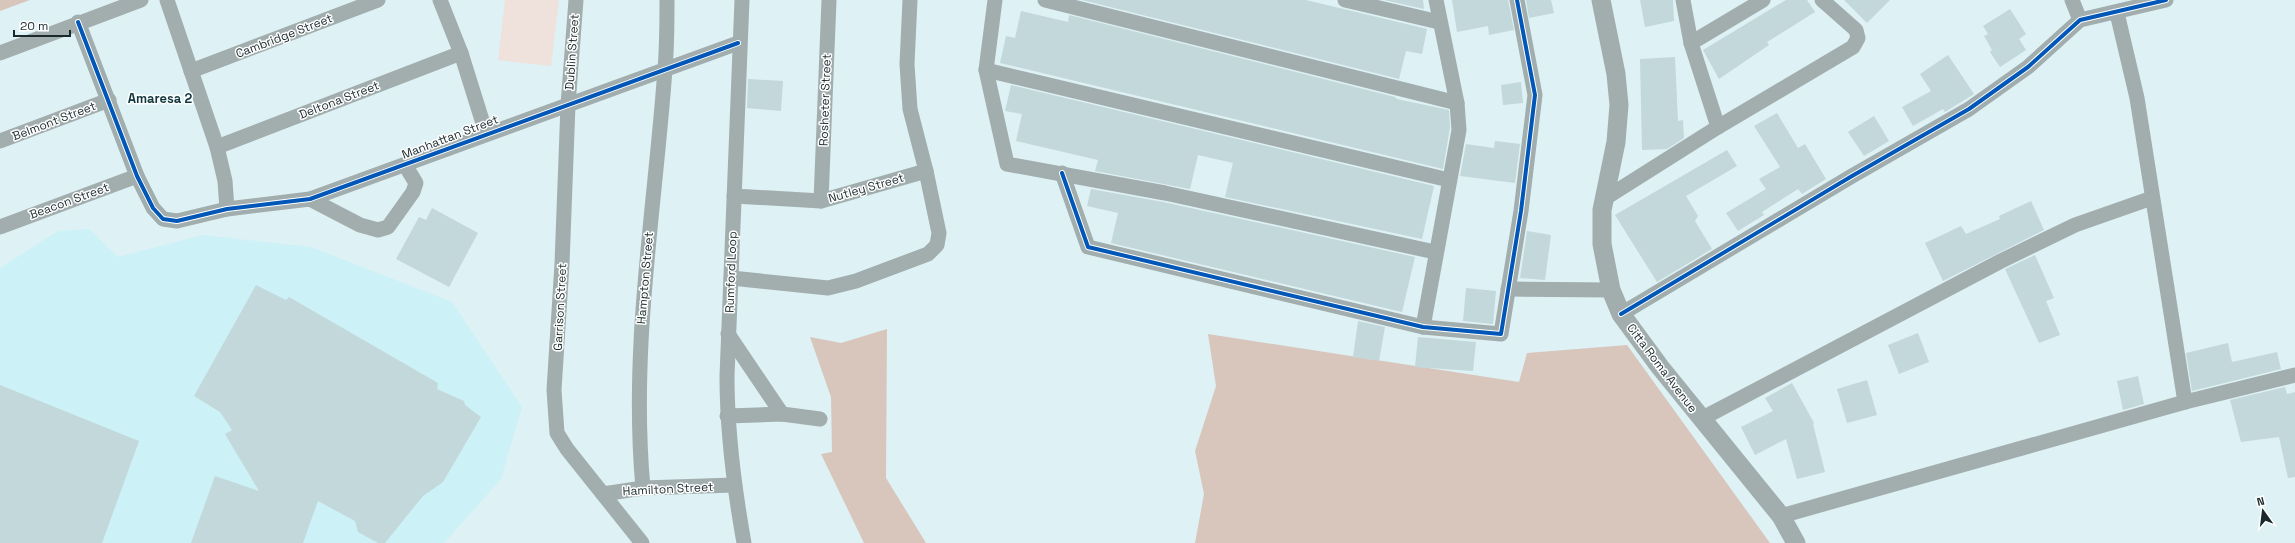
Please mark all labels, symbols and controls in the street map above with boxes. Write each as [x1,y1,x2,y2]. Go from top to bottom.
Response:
street label: Cambridge Street [233,10,335,62]
scale bar [14,12,70,38]
street label: Dublin Street [561,14,583,90]
text: 20 m [20,18,48,34]
street label: Rosheter Street [815,54,835,146]
street label: Deltona Street [297,77,381,123]
district label: Amaresa 2 [128,90,193,107]
street label: Belmont Street [10,98,98,144]
street label: Manhattan Street [399,111,501,163]
street label: Nutley Street [826,170,906,206]
street label: Beacon Street [27,179,111,223]
street label: Hampton Street [633,231,657,325]
street label: Rumford Loop [722,231,740,313]
street label: Garrison Street [550,263,570,351]
street label: Citta Roma Avenue [1623,320,1701,416]
street label: Hamilton Street [622,479,714,499]
north arrow [2243,491,2283,531]
text: N [2255,494,2266,509]

